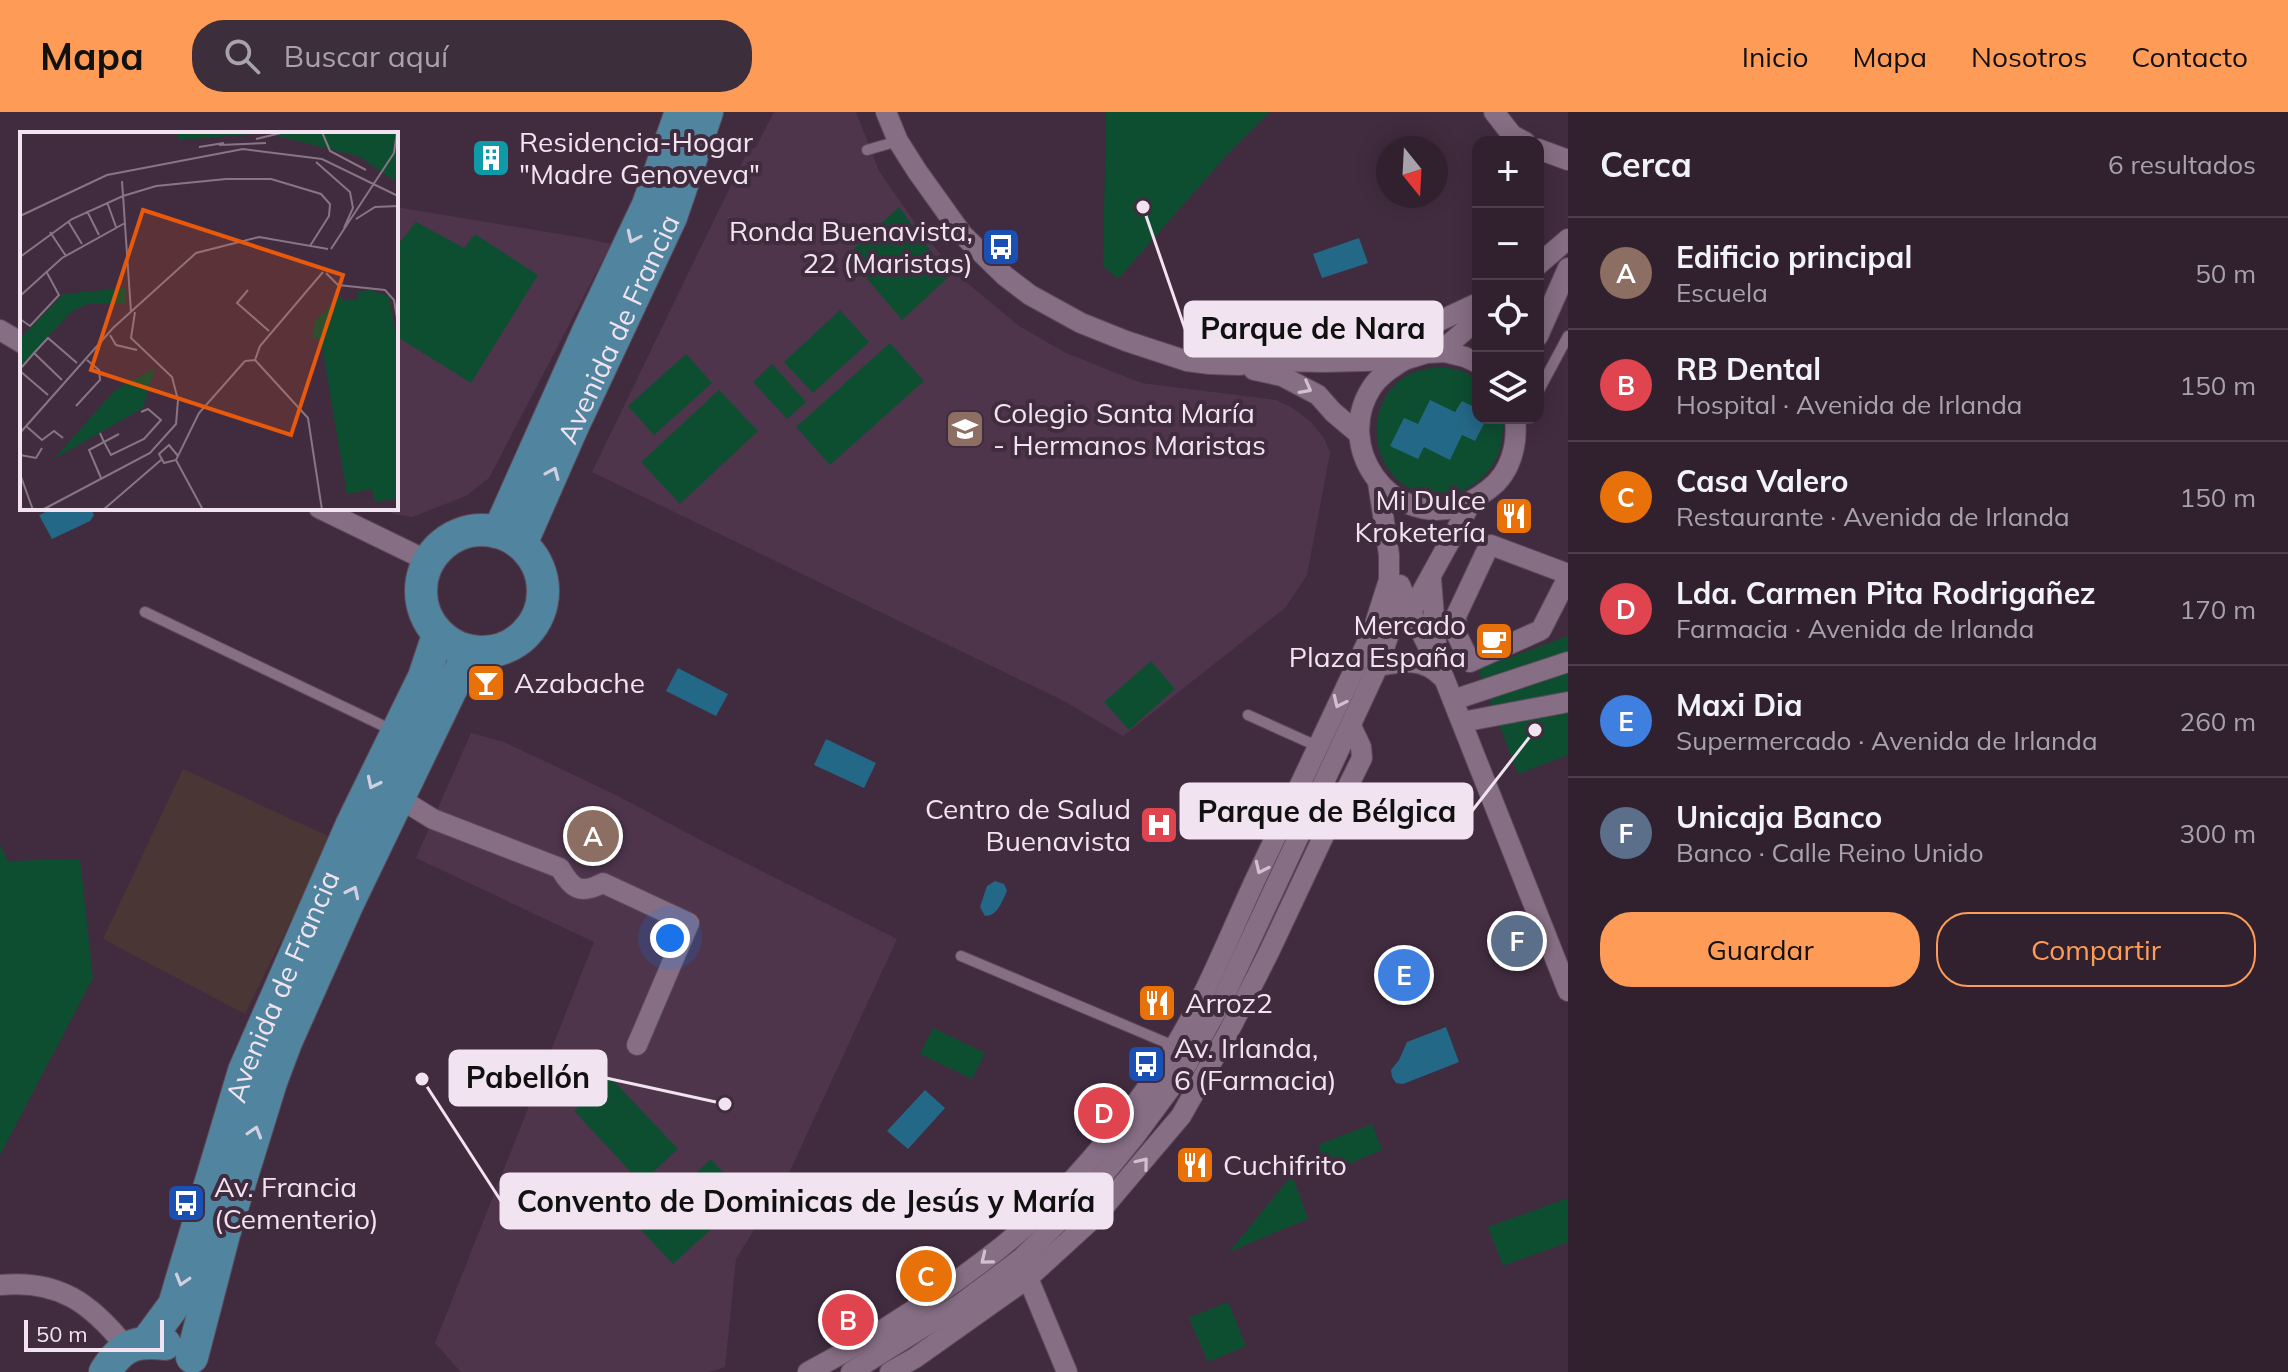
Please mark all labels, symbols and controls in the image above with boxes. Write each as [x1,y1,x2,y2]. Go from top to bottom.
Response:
search box [192,20,752,92]
text: Mapa [40,32,144,80]
icon: search [220,34,264,78]
text: Buscar aquí [284,37,448,75]
text: Inicio [1742,39,1809,74]
text: Mapa [1853,39,1927,74]
text: Nosotros [1971,39,2087,74]
text: Contacto [2131,39,2248,74]
place label: Residencia-Hogar "Madre Genoveva" [519,124,760,191]
inset map [20,132,398,510]
north arrow [1376,136,1448,208]
map controls [1472,136,1544,424]
button: + [1472,136,1544,208]
building icon: Residencia-Hogar "Madre Genoveva" [470,137,512,179]
text: Cerca [1600,143,1692,186]
text: 6 resultados [2108,148,2256,181]
button: − [1472,208,1544,280]
street label: Avenida de Francia [549,209,687,449]
place label: Ronda Buenavista, 22 (Maristas) [729,213,973,280]
bus stop icon: Ronda Buenavista, 22 (Maristas) [980,226,1022,268]
one-way arrow [627,229,643,243]
text: Edificio principal [1676,238,1912,276]
text: A [1616,257,1636,290]
text: 50 m [2195,257,2256,290]
text: Escuela [1676,276,1768,309]
button: locate [1472,280,1544,352]
callout: Parque de Nara [1185,302,1442,356]
text: Parque de Nara [1200,309,1426,347]
text: RB Dental [1676,350,1821,388]
button: layers [1472,352,1544,424]
text: B [1617,369,1635,402]
text: 150 m [2180,369,2256,402]
one-way arrow [1297,378,1312,393]
text: Hospital · Avenida de Irlanda [1676,388,2022,421]
place label: Colegio Santa María - Hermanos Maristas [993,395,1266,462]
school or university icon: Colegio Santa María - Hermanos Maristas [944,408,986,450]
text: Casa Valero [1676,462,1848,500]
one-way arrow [543,467,559,481]
text: C [1617,481,1635,514]
text: 150 m [2180,481,2256,514]
place label: Mi Dulce Kroketería [1354,482,1486,549]
restaurant icon: Mi Dulce Kroketería [1493,495,1535,537]
text: Restaurante · Avenida de Irlanda [1676,500,2070,533]
text: Lda. Carmen Pita Rodrigañez [1676,574,2096,612]
text: D [1616,593,1636,626]
text: 170 m [2180,593,2256,626]
place label: Mercado Plaza España [1289,607,1466,674]
text: Farmacia · Avenida de Irlanda [1676,612,2034,645]
cafe icon: Mercado Plaza España [1473,620,1515,662]
bar icon: Azabache [465,662,507,704]
place label: Azabache [514,665,645,700]
text: Maxi Dia [1676,686,1803,724]
one-way arrow [1333,693,1349,708]
text: E [1618,705,1634,738]
text: 260 m [2180,705,2256,738]
text: Supermercado · Avenida de Irlanda [1676,724,2098,757]
one-way arrow [367,775,383,790]
callout: Parque de Bélgica [1181,784,1472,838]
place label: Centro de Salud Buenavista [925,791,1131,858]
text: Parque de Bélgica [1198,792,1456,830]
text: Unicaja Banco [1676,798,1882,836]
hospital icon: Centro de Salud Buenavista [1138,804,1180,846]
pin: A [567,806,619,866]
text: F [1619,817,1633,850]
text: 300 m [2180,817,2256,850]
text: Banco · Calle Reino Unido [1676,836,1984,869]
one-way arrow [1255,859,1271,874]
street label: Avenida de Francia [218,865,347,1107]
one-way arrow [343,885,359,900]
pin: F [1491,911,1543,971]
button: Guardar [1600,912,1920,987]
button: Compartir [1936,912,2256,987]
your location [650,918,690,958]
pin: E [1378,945,1430,1005]
restaurant icon: Arroz2 [1136,982,1178,1024]
place label: Arroz2 [1185,985,1273,1020]
place label: Av. Irlanda, 6 (Farmacia) [1174,1030,1337,1097]
bus stop icon: Av. Irlanda, 6 (Farmacia) [1125,1043,1167,1085]
callout: Pabellón [450,1051,606,1105]
text: Pabellón [466,1058,590,1096]
pin: D [1078,1083,1130,1143]
one-way arrow [246,1126,262,1140]
restaurant icon: Cuchifrito [1174,1144,1216,1186]
place label: Cuchifrito [1223,1147,1347,1182]
one-way arrow [1133,1158,1148,1172]
place label: Av. Francia (Cementerio) [214,1169,379,1236]
callout: Convento de Dominicas de Jesús y María [501,1174,1112,1228]
bus stop icon: Av. Francia (Cementerio) [165,1182,207,1224]
text: Convento de Dominicas de Jesús y María [517,1182,1095,1220]
pin: C [900,1246,952,1306]
one-way arrow [980,1249,995,1263]
one-way arrow [175,1273,191,1287]
pin: B [822,1290,874,1350]
scale bar [24,1316,164,1352]
text: 50 m [36,1320,87,1348]

